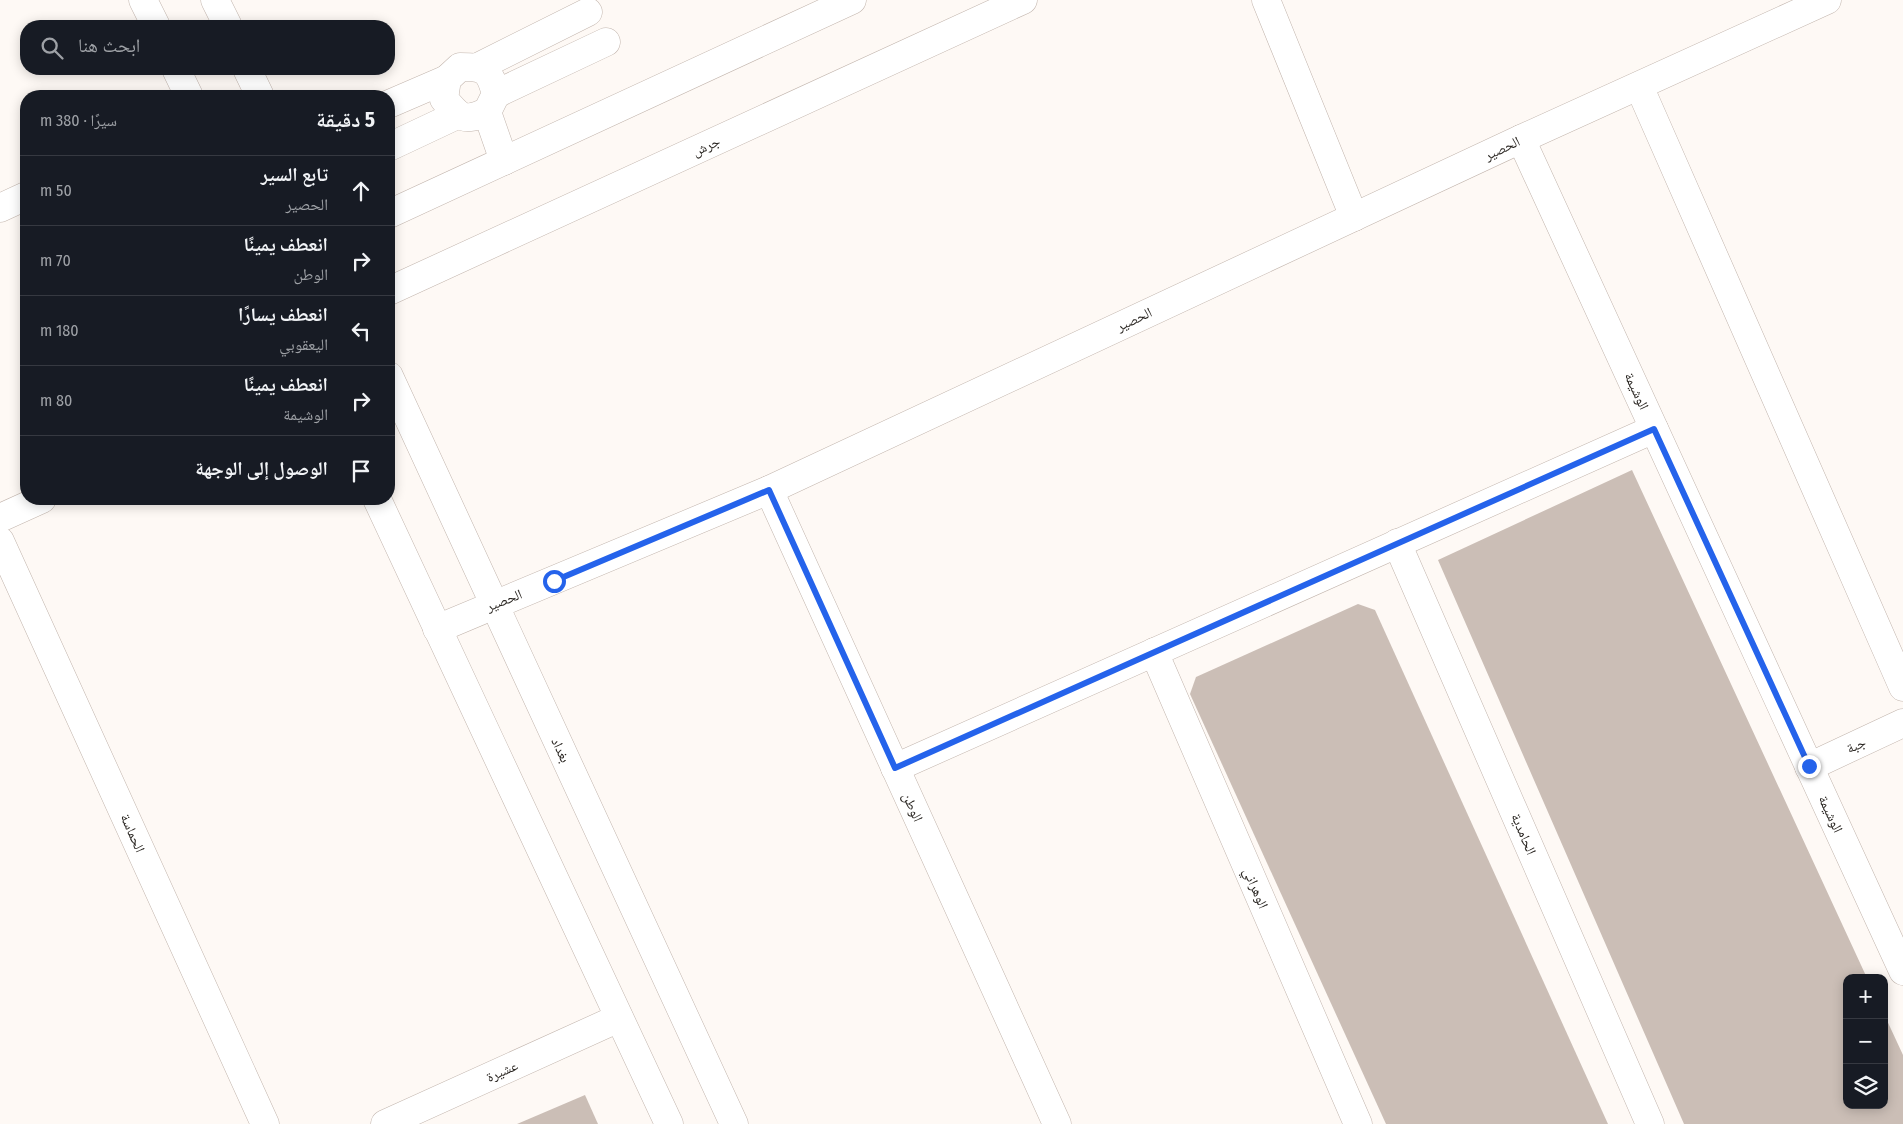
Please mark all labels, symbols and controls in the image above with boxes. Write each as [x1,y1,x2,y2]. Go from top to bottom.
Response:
search box [20,20,395,75]
icon: search [38,34,66,62]
text: ابحث هنا [78,34,140,57]
text: 5 دقيقة [316,107,375,133]
text: سيرًا · 380 m [40,111,117,130]
street label: جرش [690,133,723,160]
street label: الحصير [1481,133,1523,164]
text: تابع السير [261,163,328,186]
icon: ahead [347,177,375,205]
text: 50 m [40,181,72,200]
text: الحصير [285,195,328,214]
text: انعطف يمينًا [243,233,328,256]
icon: right [347,247,375,275]
text: 70 m [40,251,71,270]
text: الوطن [293,265,328,284]
text: انعطف يسارًا [238,303,328,326]
street label: الحصير [1113,304,1155,335]
icon: left [347,317,375,345]
text: 180 m [40,321,79,340]
text: اليعقوبي [279,335,328,354]
street label: الوشيمة [1621,370,1653,413]
text: انعطف يمينًا [243,373,328,396]
icon: right [347,387,375,415]
text: 80 m [40,391,72,410]
text: الوشيمة [283,405,328,424]
text: الوصول إلى الوجهة [195,457,328,480]
icon: arrive [347,457,375,485]
route start [543,570,566,593]
street label: الحصير [483,586,525,616]
street label: جبة [1844,734,1869,757]
street label: بغداد [547,735,574,765]
route end [1798,755,1821,778]
street label: الوطن [899,790,926,824]
street label: الوشيمة [1815,793,1847,836]
street label: الحماسة [117,811,149,855]
street label: الحامدية [1507,811,1540,857]
street label: الوهراني [1237,865,1272,912]
map controls [1843,974,1888,1109]
button: + [1843,974,1888,1019]
button: − [1843,1019,1888,1064]
street label: عشيرة [484,1057,521,1086]
button: layers [1843,1064,1888,1109]

